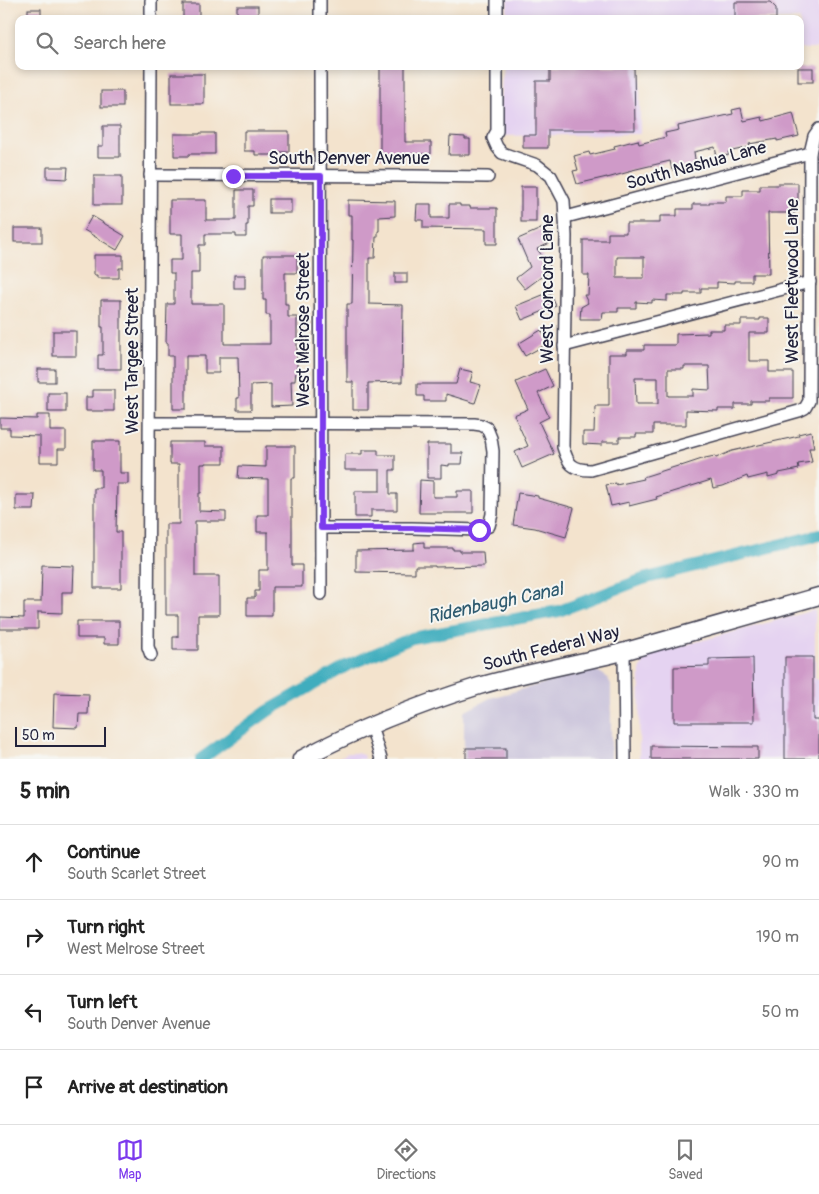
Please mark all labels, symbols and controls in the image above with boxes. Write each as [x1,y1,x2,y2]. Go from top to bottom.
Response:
search box [15,15,804,70]
icon: search [33,29,61,57]
text: Search here [73,31,166,55]
street label: South Nashua Lane [624,136,769,195]
street label: South Denver Avenue [268,147,430,170]
route end [222,165,245,188]
street label: West Fleetwood Lane [781,198,804,363]
street label: West Concord Lane [536,214,559,363]
street label: West Melrose Street [292,252,315,407]
street label: West Targee Street [121,287,144,434]
route start [468,519,491,542]
water label: Ridenbaugh Canal [425,576,568,629]
street label: South Federal Way [480,620,622,677]
scale bar [15,724,106,747]
text: 50 m [22,727,55,744]
text: 5 min [20,778,70,805]
text: Walk · 330 m [709,782,799,802]
text: Continue [67,840,140,864]
icon: ahead [20,848,48,876]
text: 90 m [762,852,799,872]
text: South Scarlet Street [67,864,206,884]
text: Turn right [67,915,145,939]
icon: right [20,923,48,951]
text: 190 m [756,927,799,947]
text: West Melrose Street [67,939,205,959]
text: Turn left [67,990,137,1014]
icon: left [20,998,48,1026]
text: 50 m [762,1002,799,1022]
text: South Denver Avenue [67,1014,211,1034]
icon: arrive [20,1073,48,1101]
text: Arrive at destination [67,1075,228,1099]
tab: Map [116,1136,144,1183]
tab: Directions [376,1136,436,1183]
tab: Saved [668,1136,703,1183]

